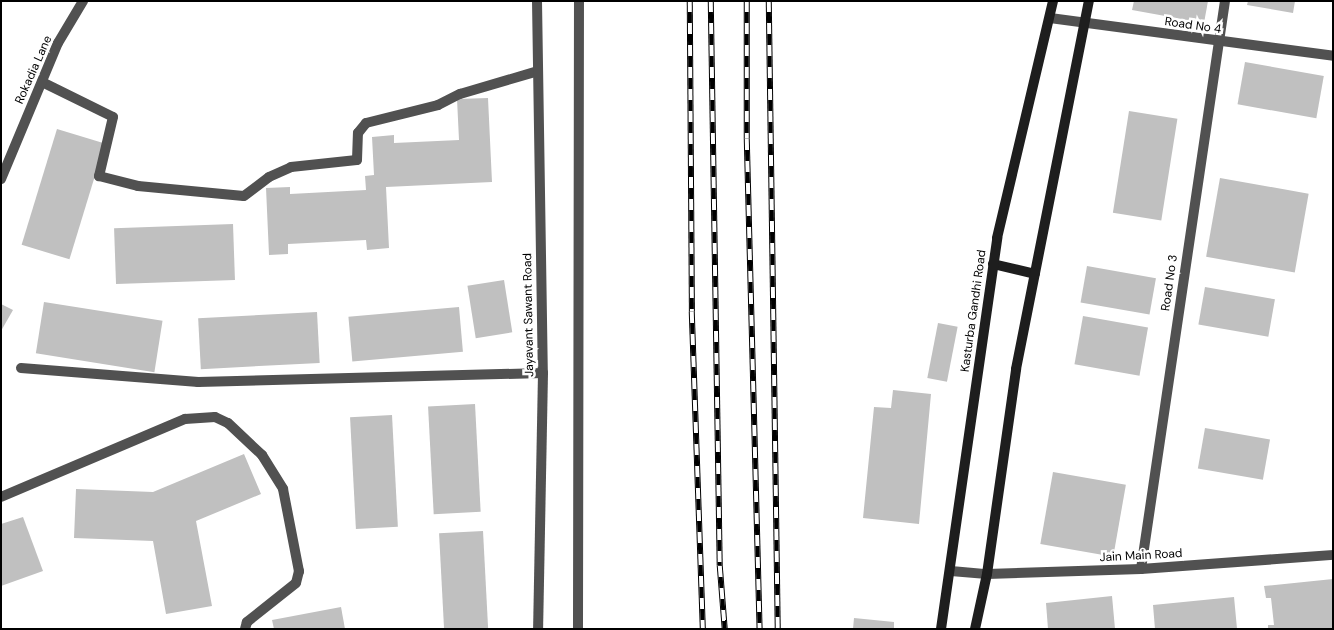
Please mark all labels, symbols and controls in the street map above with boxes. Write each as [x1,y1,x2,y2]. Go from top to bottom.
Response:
street label: Road No 4 [1164,15,1222,37]
street label: Rokadia Lane [13,34,55,106]
street label: Kasturba Gandhi Road [958,249,990,373]
street label: Jayavant Sawant Road [521,253,537,377]
street label: Road No 3 [1159,254,1181,312]
street label: Jain Main Road [1099,547,1183,565]

